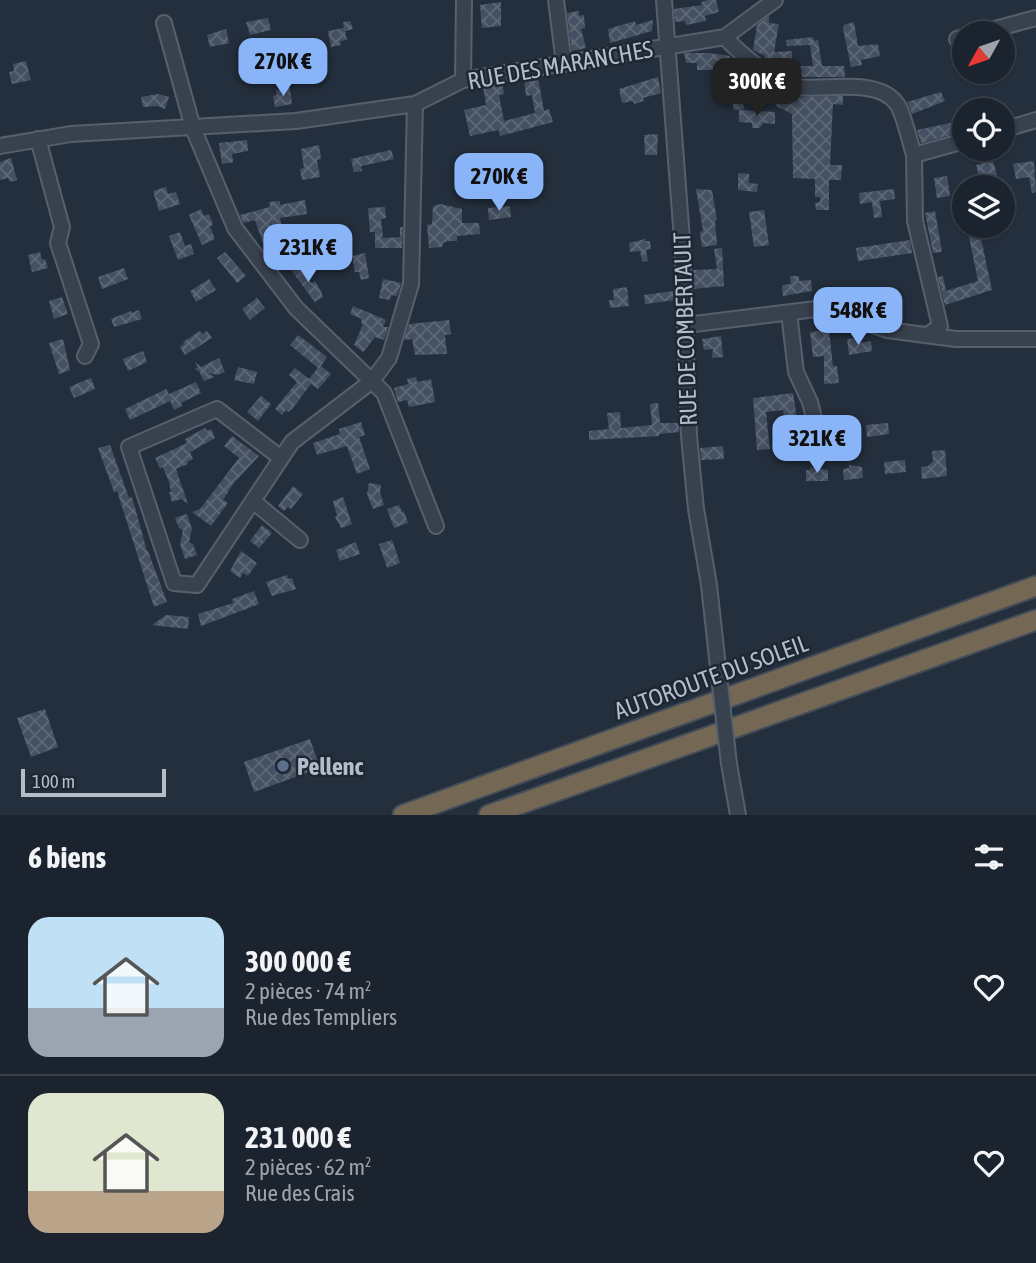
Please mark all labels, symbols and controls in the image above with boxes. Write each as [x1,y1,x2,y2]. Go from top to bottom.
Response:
north arrow [952,21,1015,84]
map controls [952,21,1015,238]
street label: RUE DES MARANCHES [465,35,655,95]
pin: 270K € [226,38,340,98]
text: 270K € [254,48,312,74]
pin: 300K € [700,58,814,118]
text: 300K € [728,68,786,94]
button: locate [952,98,1015,161]
pin: 270K € [442,154,556,213]
text: 270K € [470,163,528,189]
button: layers [952,175,1015,238]
pin: 231K € [251,224,365,284]
street label: RUE DE COMBERTAULT [668,231,702,426]
text: 231K € [279,234,337,260]
pin: 548K € [801,288,915,347]
text: 548K € [829,297,887,323]
pin: 321K € [760,416,874,475]
text: 321K € [788,425,846,451]
street label: AUTOROUTE DU SOLEIL [611,629,812,725]
place label: Pellenc [297,753,363,780]
marker: Pellenc [275,758,291,774]
scale bar [21,766,166,798]
text: 100 m [32,770,75,792]
icon: filters [970,838,1008,876]
text: 6 biens [28,840,106,874]
text: 300 000 € [245,944,351,978]
icon: home [84,945,168,1029]
icon: heart [970,968,1008,1006]
text: 2 pièces · 74 m² [245,978,372,1004]
text: Rue des Templiers [245,1004,397,1030]
text: 231 000 € [245,1120,351,1154]
icon: home [84,1121,168,1205]
icon: heart [970,1144,1008,1182]
text: 2 pièces · 62 m² [245,1154,372,1180]
text: Rue des Crais [245,1180,355,1206]

